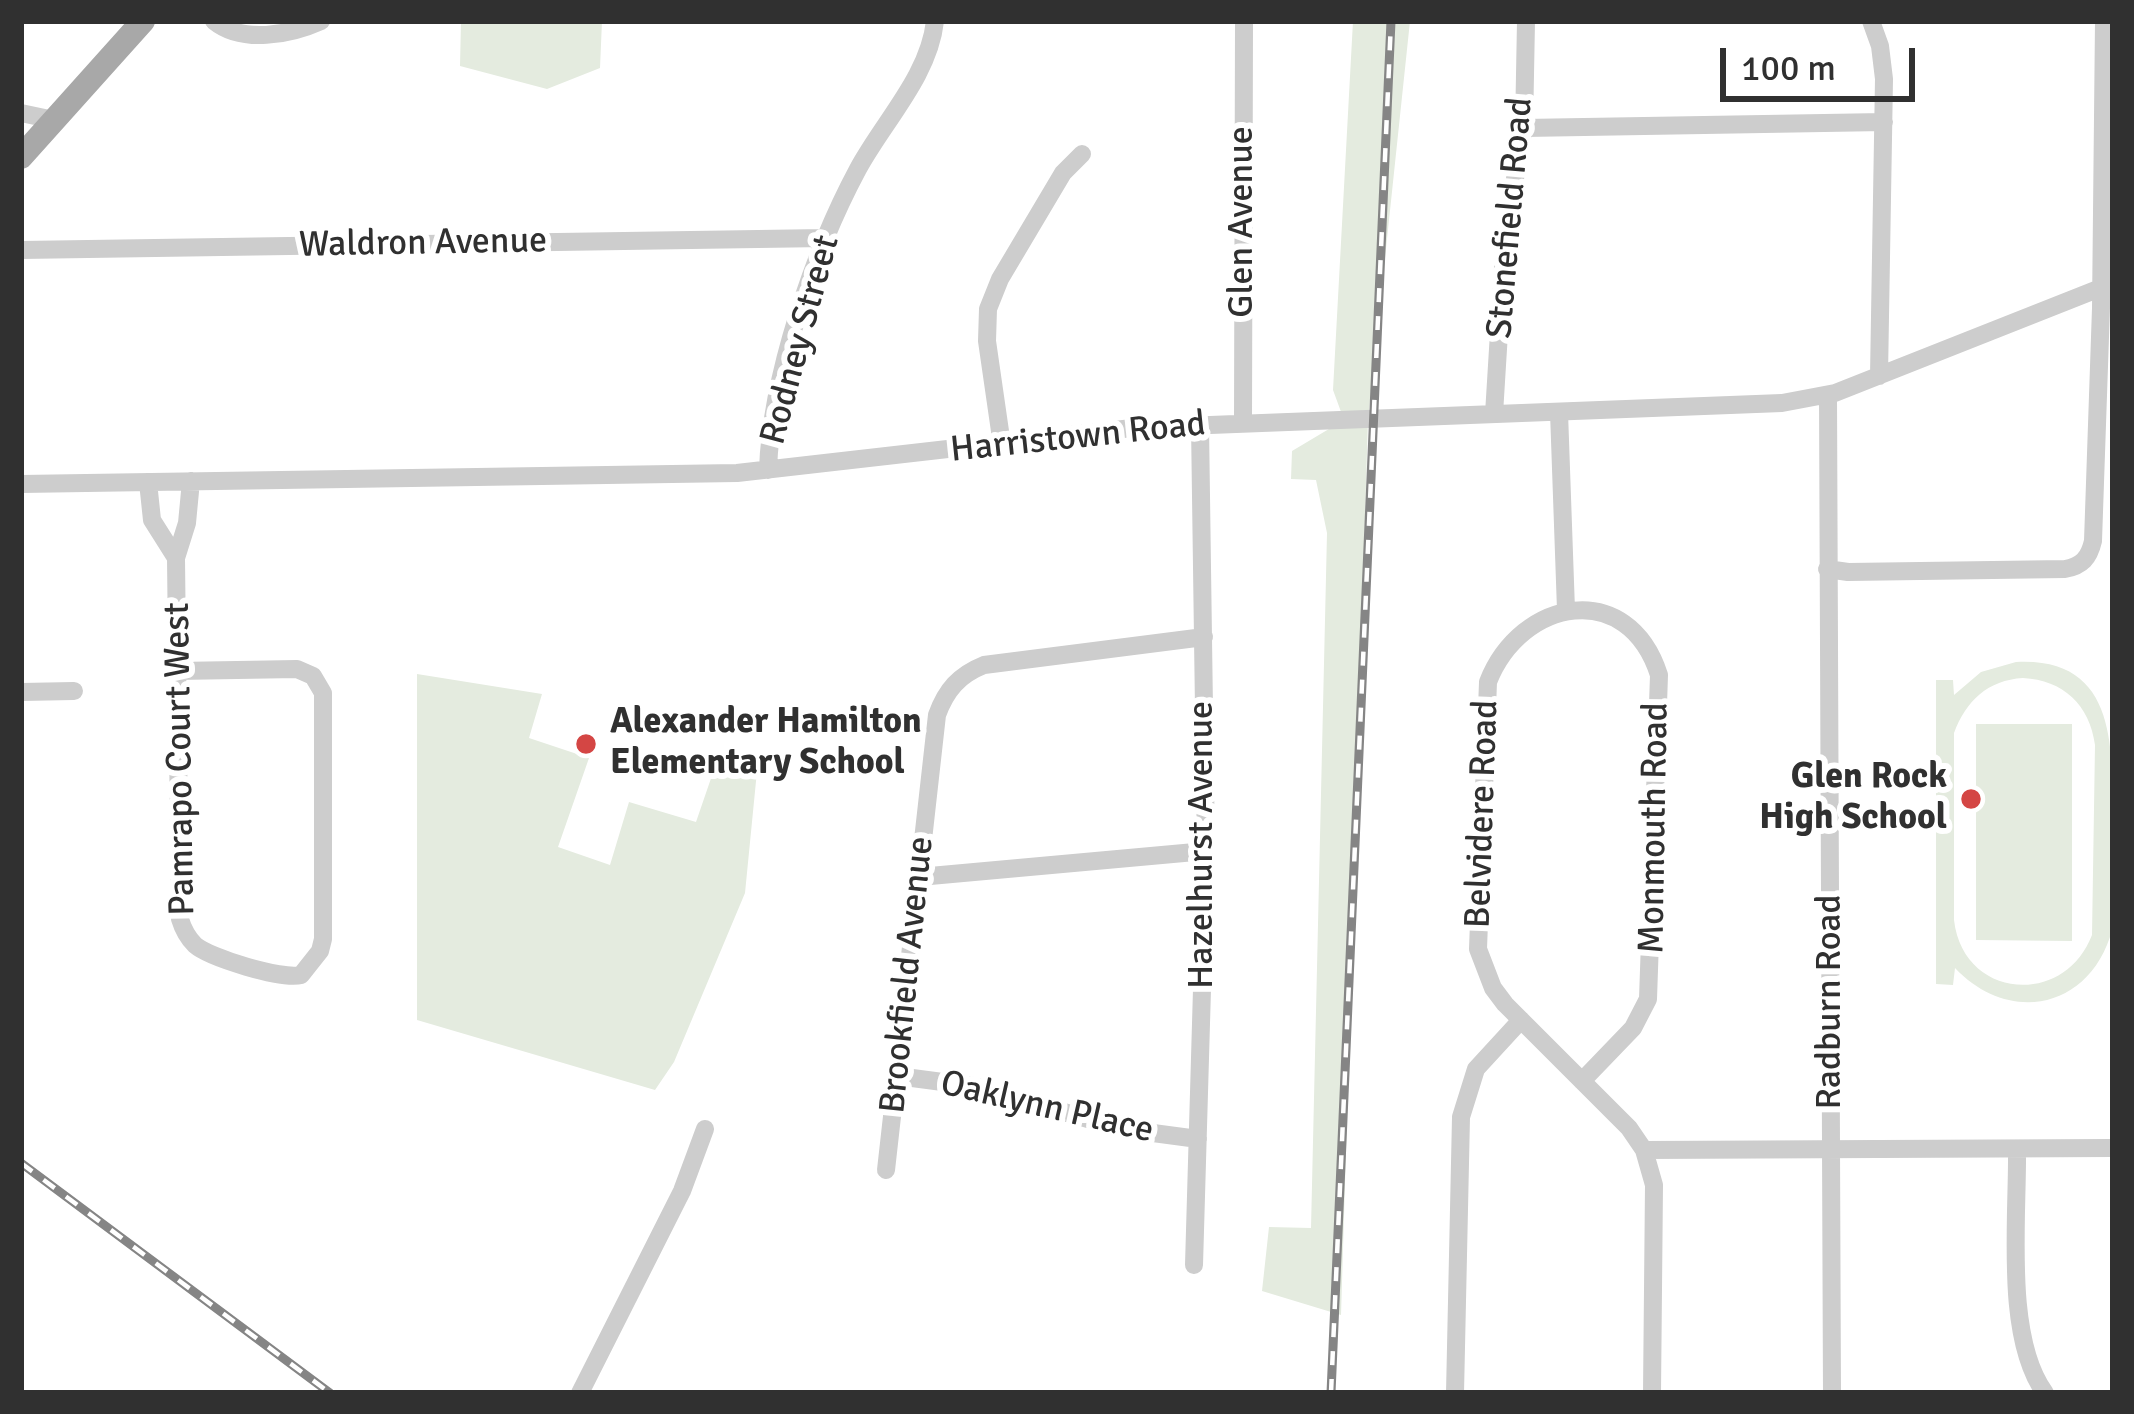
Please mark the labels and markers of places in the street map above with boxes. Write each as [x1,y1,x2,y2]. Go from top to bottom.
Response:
place label: Alexander Hamilton Elementary School [610,701,922,786]
marker: Alexander Hamilton Elementary School [573,731,599,757]
place label: Glen Rock High School [1759,756,1947,841]
marker: Glen Rock High School [1958,786,1984,812]

